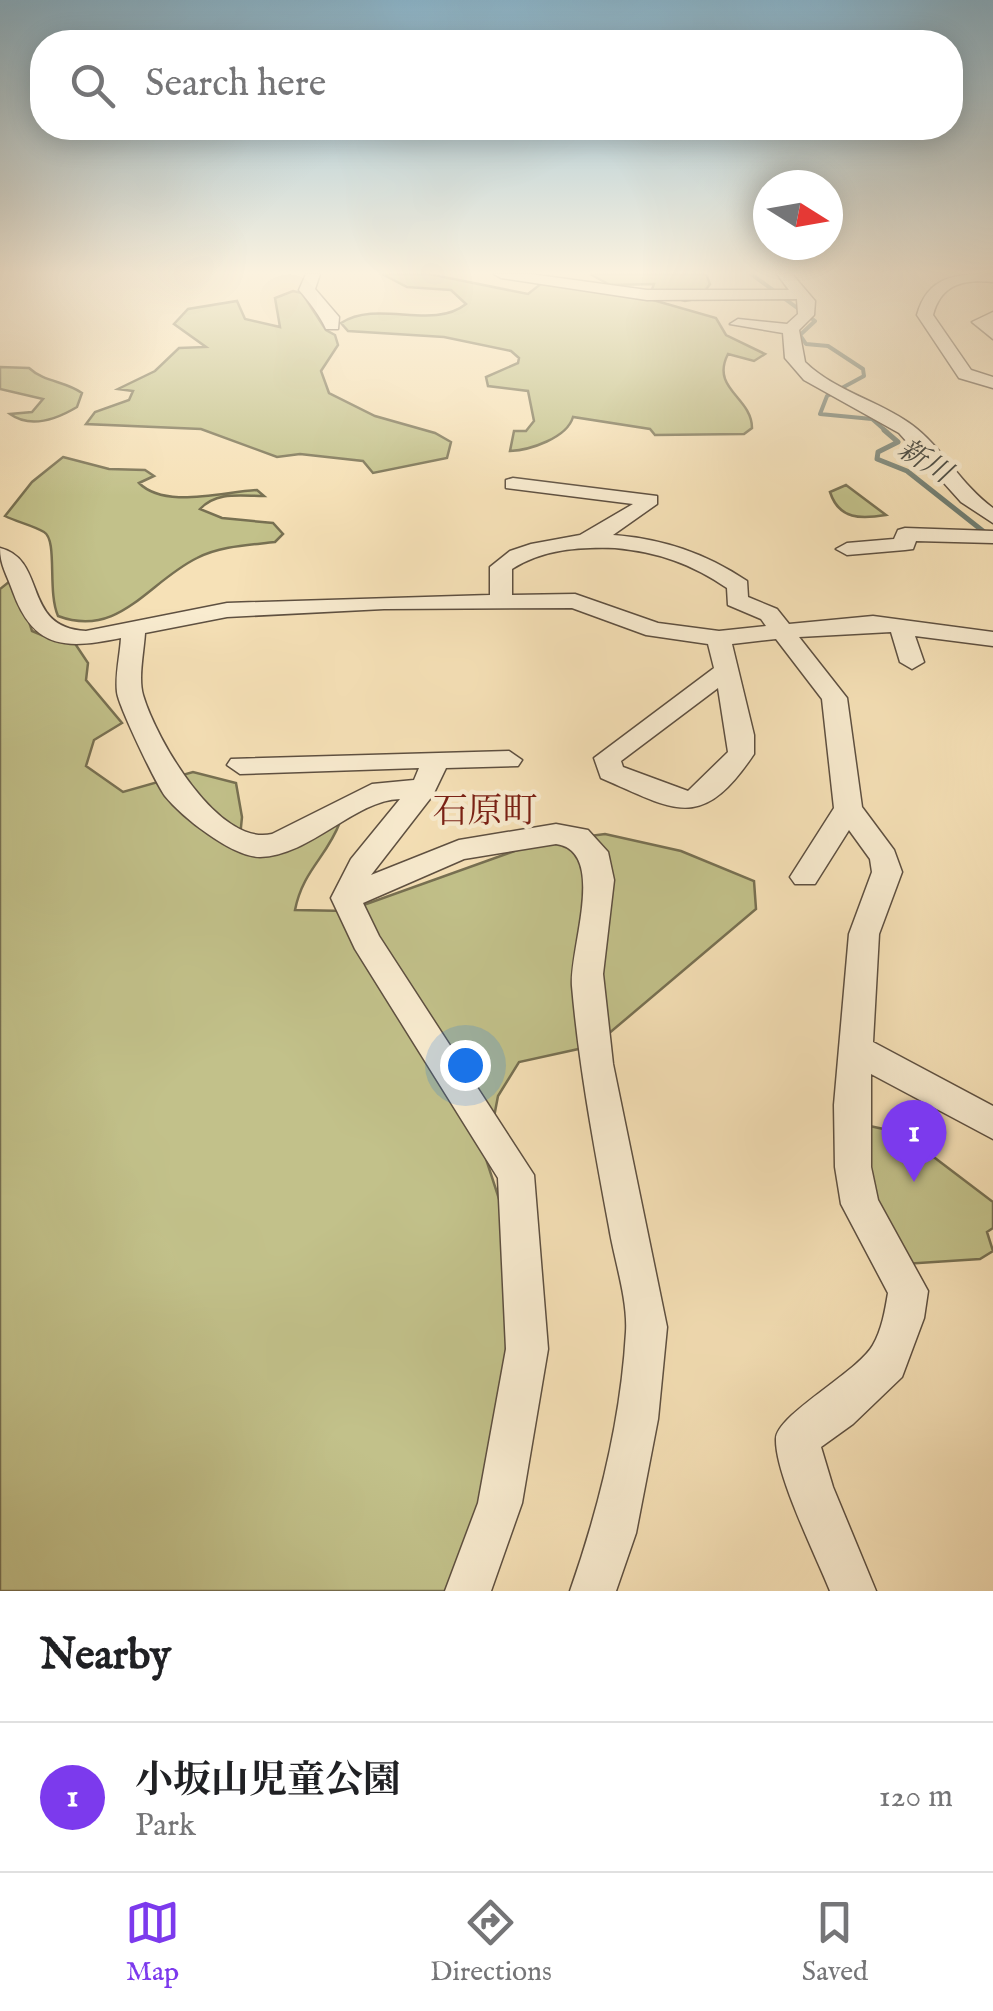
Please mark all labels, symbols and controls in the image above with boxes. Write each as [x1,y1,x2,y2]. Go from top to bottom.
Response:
search box [30,30,963,140]
icon: search [65,58,120,113]
text: Search here [145,61,326,109]
north arrow [753,170,843,260]
water label: 新川 [891,432,960,493]
district label: 石原町 [432,790,538,835]
your location [440,1040,491,1091]
pin: 1 [882,1100,946,1182]
text: Nearby [40,1630,171,1683]
text: 小坂山児童公園 [135,1758,401,1806]
text: 1 [67,1777,78,1818]
text: 120 m [879,1777,953,1818]
text: Park [135,1806,196,1847]
tab: Map [125,1895,180,1990]
tab: Directions [430,1895,552,1990]
tab: Saved [802,1895,868,1990]

